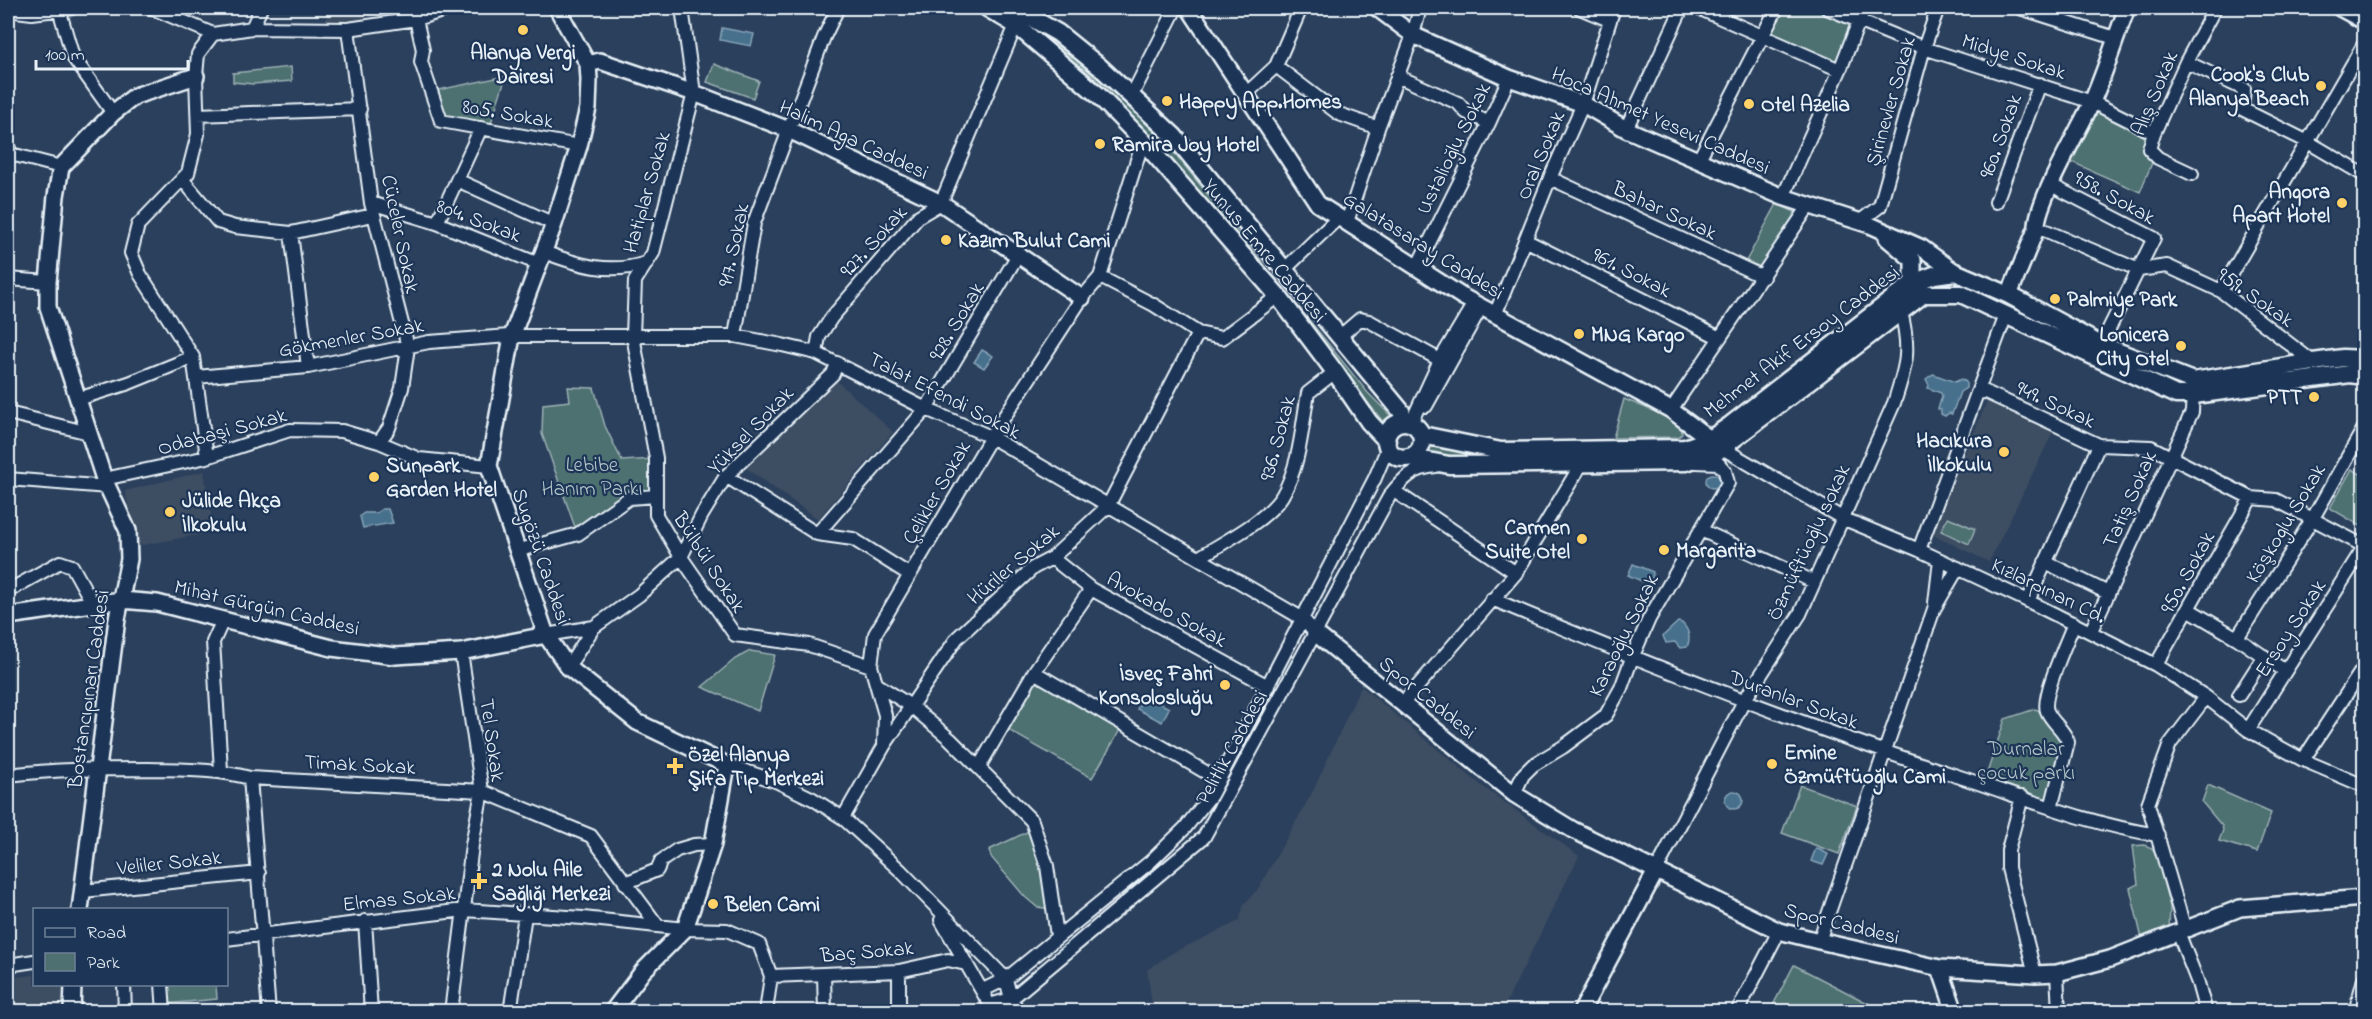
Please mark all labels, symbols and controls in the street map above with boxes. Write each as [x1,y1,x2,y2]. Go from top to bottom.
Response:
marker: Alanya Vergi Dairesi [516,23,530,37]
street label: Midye Sokak [1957,27,2070,91]
street label: Şirinevler Sokak [1859,32,1925,170]
scale bar [36,33,188,71]
place label: Alanya Vergi Dairesi [470,39,576,93]
text: 100 m [45,43,85,69]
street label: Alış Sokak [2125,46,2187,141]
street label: Hoca Ahmet Yesevi Caddesi [1546,60,1774,184]
place label: Cook's Club Alanya Beach [2188,61,2310,117]
street label: Ustalioğlu Sokak [1410,77,1502,221]
marker: Cook's Club Alanya Beach [2314,79,2328,93]
place label: Happy App.Homes [1179,88,1342,120]
street label: 960. Sokak [1973,90,2031,183]
place label: Otel Azelia [1761,91,1850,121]
street label: 805. Sokak [460,92,556,138]
street label: Halim Aga Caddesi [773,93,933,190]
marker: Happy App.Homes [1160,94,1174,108]
marker: Otel Azelia [1742,97,1756,111]
street label: Oral Sokak [1510,106,1574,205]
street label: Hatiplar Sokak [616,127,680,257]
place label: Ramira Joy Hotel [1112,131,1260,163]
marker: Ramira Joy Hotel [1093,137,1107,151]
street label: 958. Sokak [2068,164,2161,234]
street label: Cüceler Sokak [372,172,426,297]
street label: Yunus Emre Caddesi [1194,173,1333,330]
street label: Bahar Sokak [1606,174,1722,249]
place label: Angora Apart Hotel [2232,178,2330,232]
street label: Galatasaray Caddesi [1336,185,1509,310]
street label: 804. Sokak [432,192,526,252]
marker: Angora Apart Hotel [2335,196,2349,210]
street label: 927. Sokak [834,199,916,285]
street label: 917. Sokak [711,200,759,290]
place label: Kazım Bulut Cami [958,227,1111,257]
marker: Kazım Bulut Cami [939,233,953,247]
street label: 961. Sokak [1586,241,1677,307]
street label: Mehmet Akif Ersoy Caddesi [1698,259,1908,428]
street label: 959. Sokak [2210,261,2300,337]
street label: 928. Sokak [922,276,994,367]
place label: Palmiye Park [2067,286,2178,318]
marker: Palmiye Park [2048,292,2062,306]
street label: Gökmenler Sokak [276,311,427,366]
place label: MNG Kargo [1591,321,1685,353]
place label: Lonicera City Otel [2096,321,2169,377]
marker: MNG Kargo [1572,327,1586,341]
marker: Lonicera City Otel [2174,339,2188,353]
street label: Talat Efendi Sokak [863,345,1026,448]
street label: 949. Sokak [2011,374,2100,438]
street label: Yüksel Sokak [701,380,802,483]
place label: PTT [2267,384,2302,414]
marker: PTT [2307,390,2321,404]
street label: 936. Sokak [1253,392,1305,485]
street label: Odabaşi Sokak [155,401,291,465]
place label: Hacıkura İlkokulu [1916,427,1992,481]
street label: Çelikler Sokak [896,435,980,551]
marker: Hacıkura İlkokulu [1997,445,2011,459]
street label: Tatiş Sokak [2096,446,2166,553]
park label: Lebibe Hanım Parkı [542,451,642,505]
place label: Sunpark Garden Hotel [386,452,497,506]
street label: Köşkoglu Sokak [2239,458,2336,591]
street label: Özmüftüoğlu sokak [1760,459,1861,627]
marker: Sunpark Garden Hotel [367,470,381,484]
street label: Sugözü Caddesi [501,485,577,629]
place label: Jülide Akça İlkokulu [182,487,281,541]
marker: Jülide Akça İlkokulu [163,505,177,519]
street label: Bülbül Sokak [664,506,753,620]
place label: Carmen Suite Otel [1485,514,1570,568]
street label: Hüriler Sokak [961,517,1068,613]
street label: 950. Sokak [2154,525,2224,620]
marker: Carmen Suite Otel [1575,532,1589,546]
place label: Margarita [1676,537,1756,569]
marker: Margarita [1657,543,1671,557]
street label: Kızlarpınarı Cd. [1986,551,2111,633]
street label: Avokado Sokak [1100,565,1232,657]
street label: Karaoğlu Sokak [1582,569,1670,703]
street label: Mihat Gürgün Caddesi [171,573,362,647]
street label: Ersoy Sokak [2249,574,2337,685]
street label: Bostancıpınarı Caddesi [61,588,119,792]
street label: Spor Caddesi [1371,650,1482,747]
place label: İsveç Fahri Konsolosluğu [1099,660,1213,716]
street label: Duranlar Sokak [1723,663,1863,738]
marker: İsveç Fahri Konsolosluğu [1218,678,1232,692]
street label: Pelitlik Caddesi [1189,685,1277,811]
street label: Tel Sokak [470,697,512,785]
park label: Durnalar çocuk parkı [1977,735,2075,789]
place label: Emine Özmüftüoğlu Cami [1784,739,1946,795]
place label: Özel Alanya Şifa Tıp Merkezi [688,741,824,795]
street label: Timak Sokak [303,748,417,784]
marker: Özel Alanya Şifa Tıp Merkezi [666,757,684,775]
marker: Emine Özmüftüoğlu Cami [1765,757,1779,771]
street label: Veliler Sokak [115,844,224,884]
place label: 2 Nolu Aile Sağlığı Merkezi [491,856,611,912]
marker: 2 Nolu Aile Sağlığı Merkezi [470,872,488,890]
street label: Elmas Sokak [341,879,458,921]
place label: Belen Cami [724,891,820,921]
street label: Spor Caddesi [1781,896,1902,954]
marker: Belen Cami [706,897,720,911]
legend [33,908,228,986]
text: Road [87,921,126,947]
street label: Baç Sokak [818,934,916,972]
text: Park [87,951,120,977]

